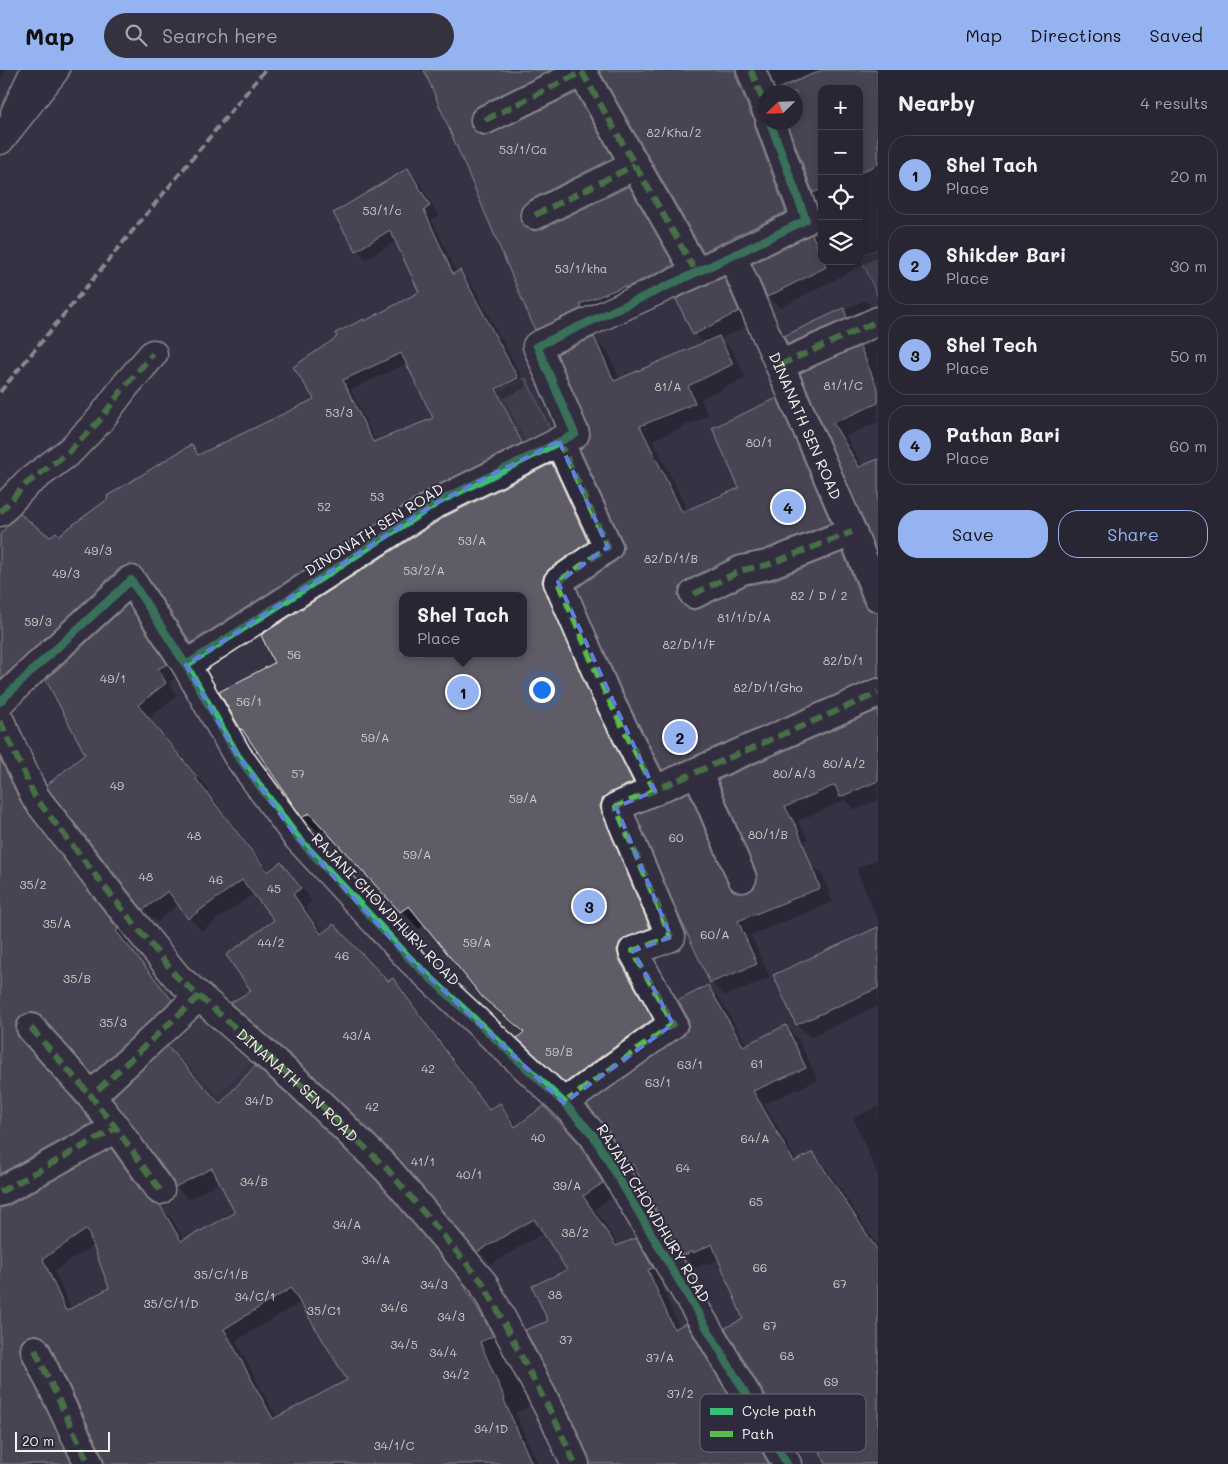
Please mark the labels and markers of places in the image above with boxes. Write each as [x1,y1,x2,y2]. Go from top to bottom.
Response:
pin: 4 [772,488,804,526]
pin: 1 [447,673,479,711]
pin: 2 [664,718,696,756]
pin: 3 [573,887,605,925]

